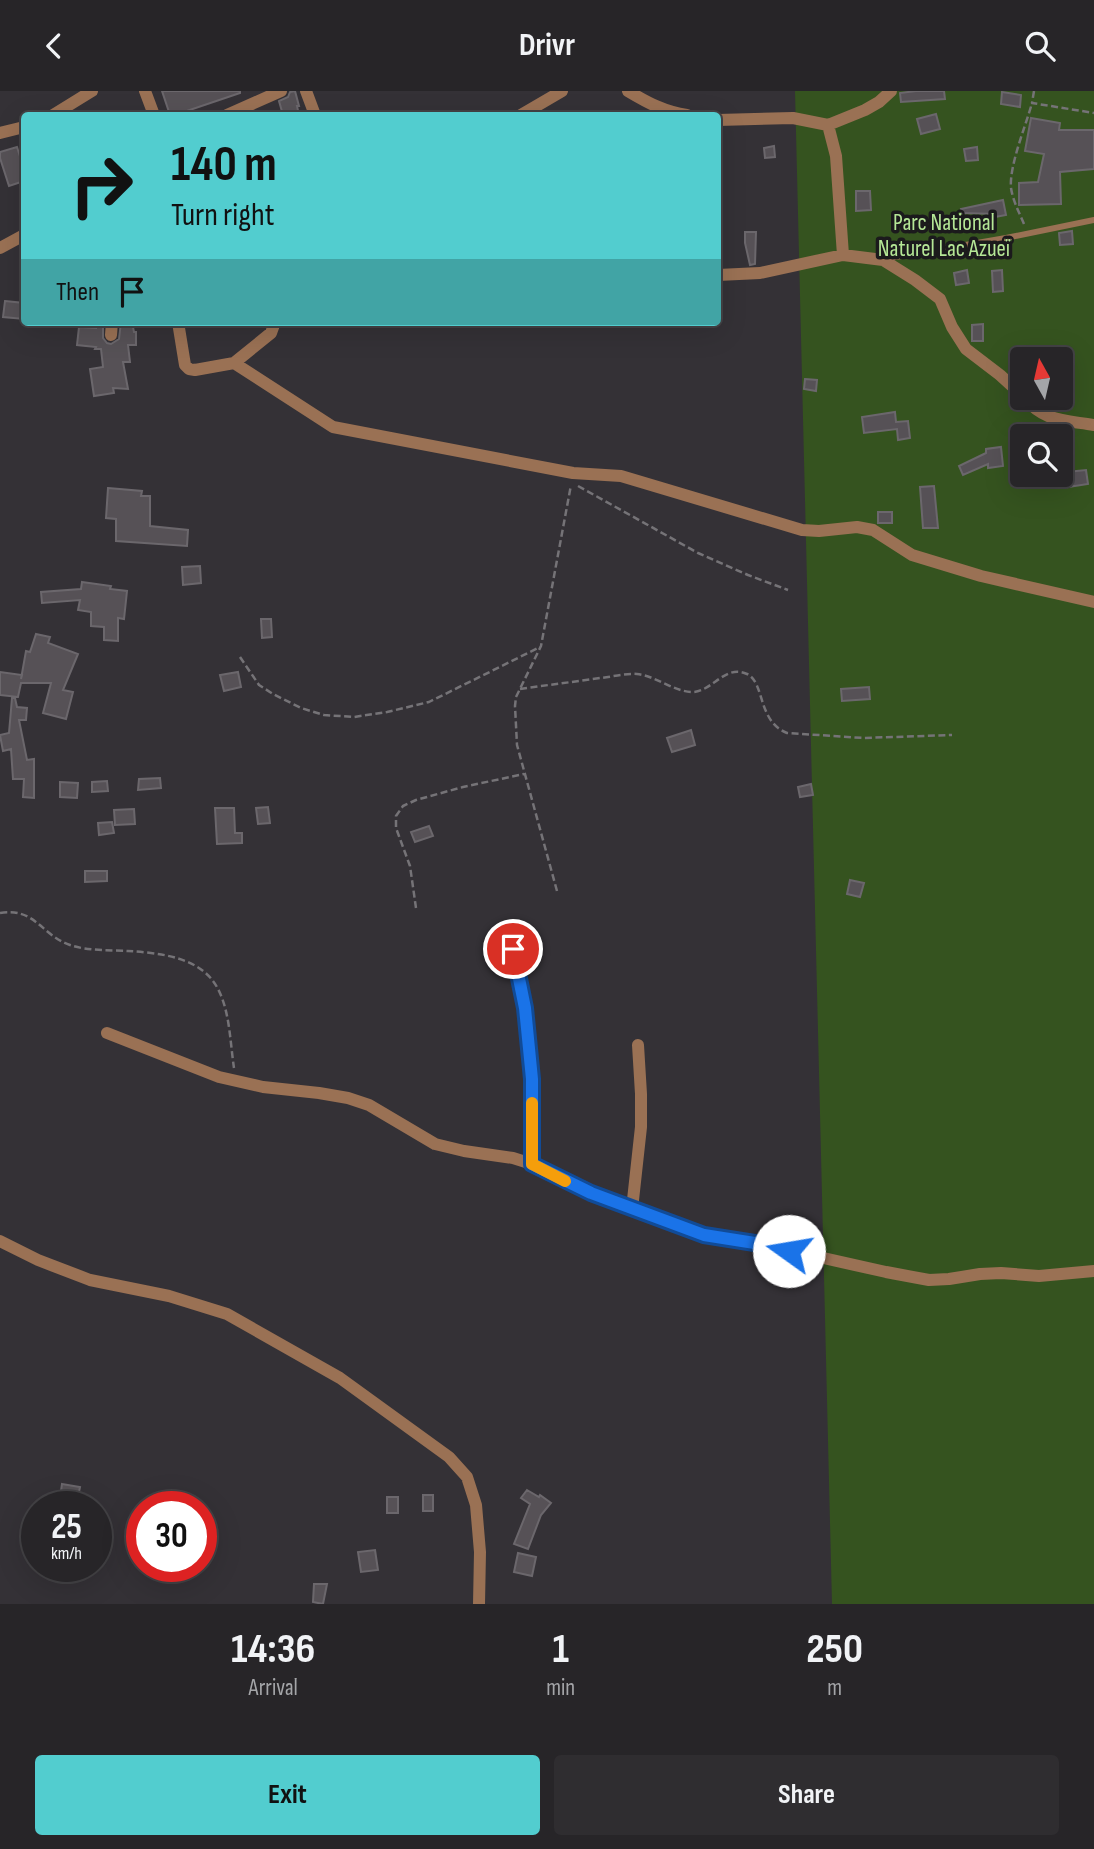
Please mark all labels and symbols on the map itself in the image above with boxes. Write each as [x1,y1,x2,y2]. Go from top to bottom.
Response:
park label: Parc National Naturel Lac Azueï [878,209,1011,263]
north arrow [1010,347,1073,409]
pin [483,919,543,979]
position arrow [752,1214,826,1288]
speed limit sign: 30 [126,1491,217,1582]

